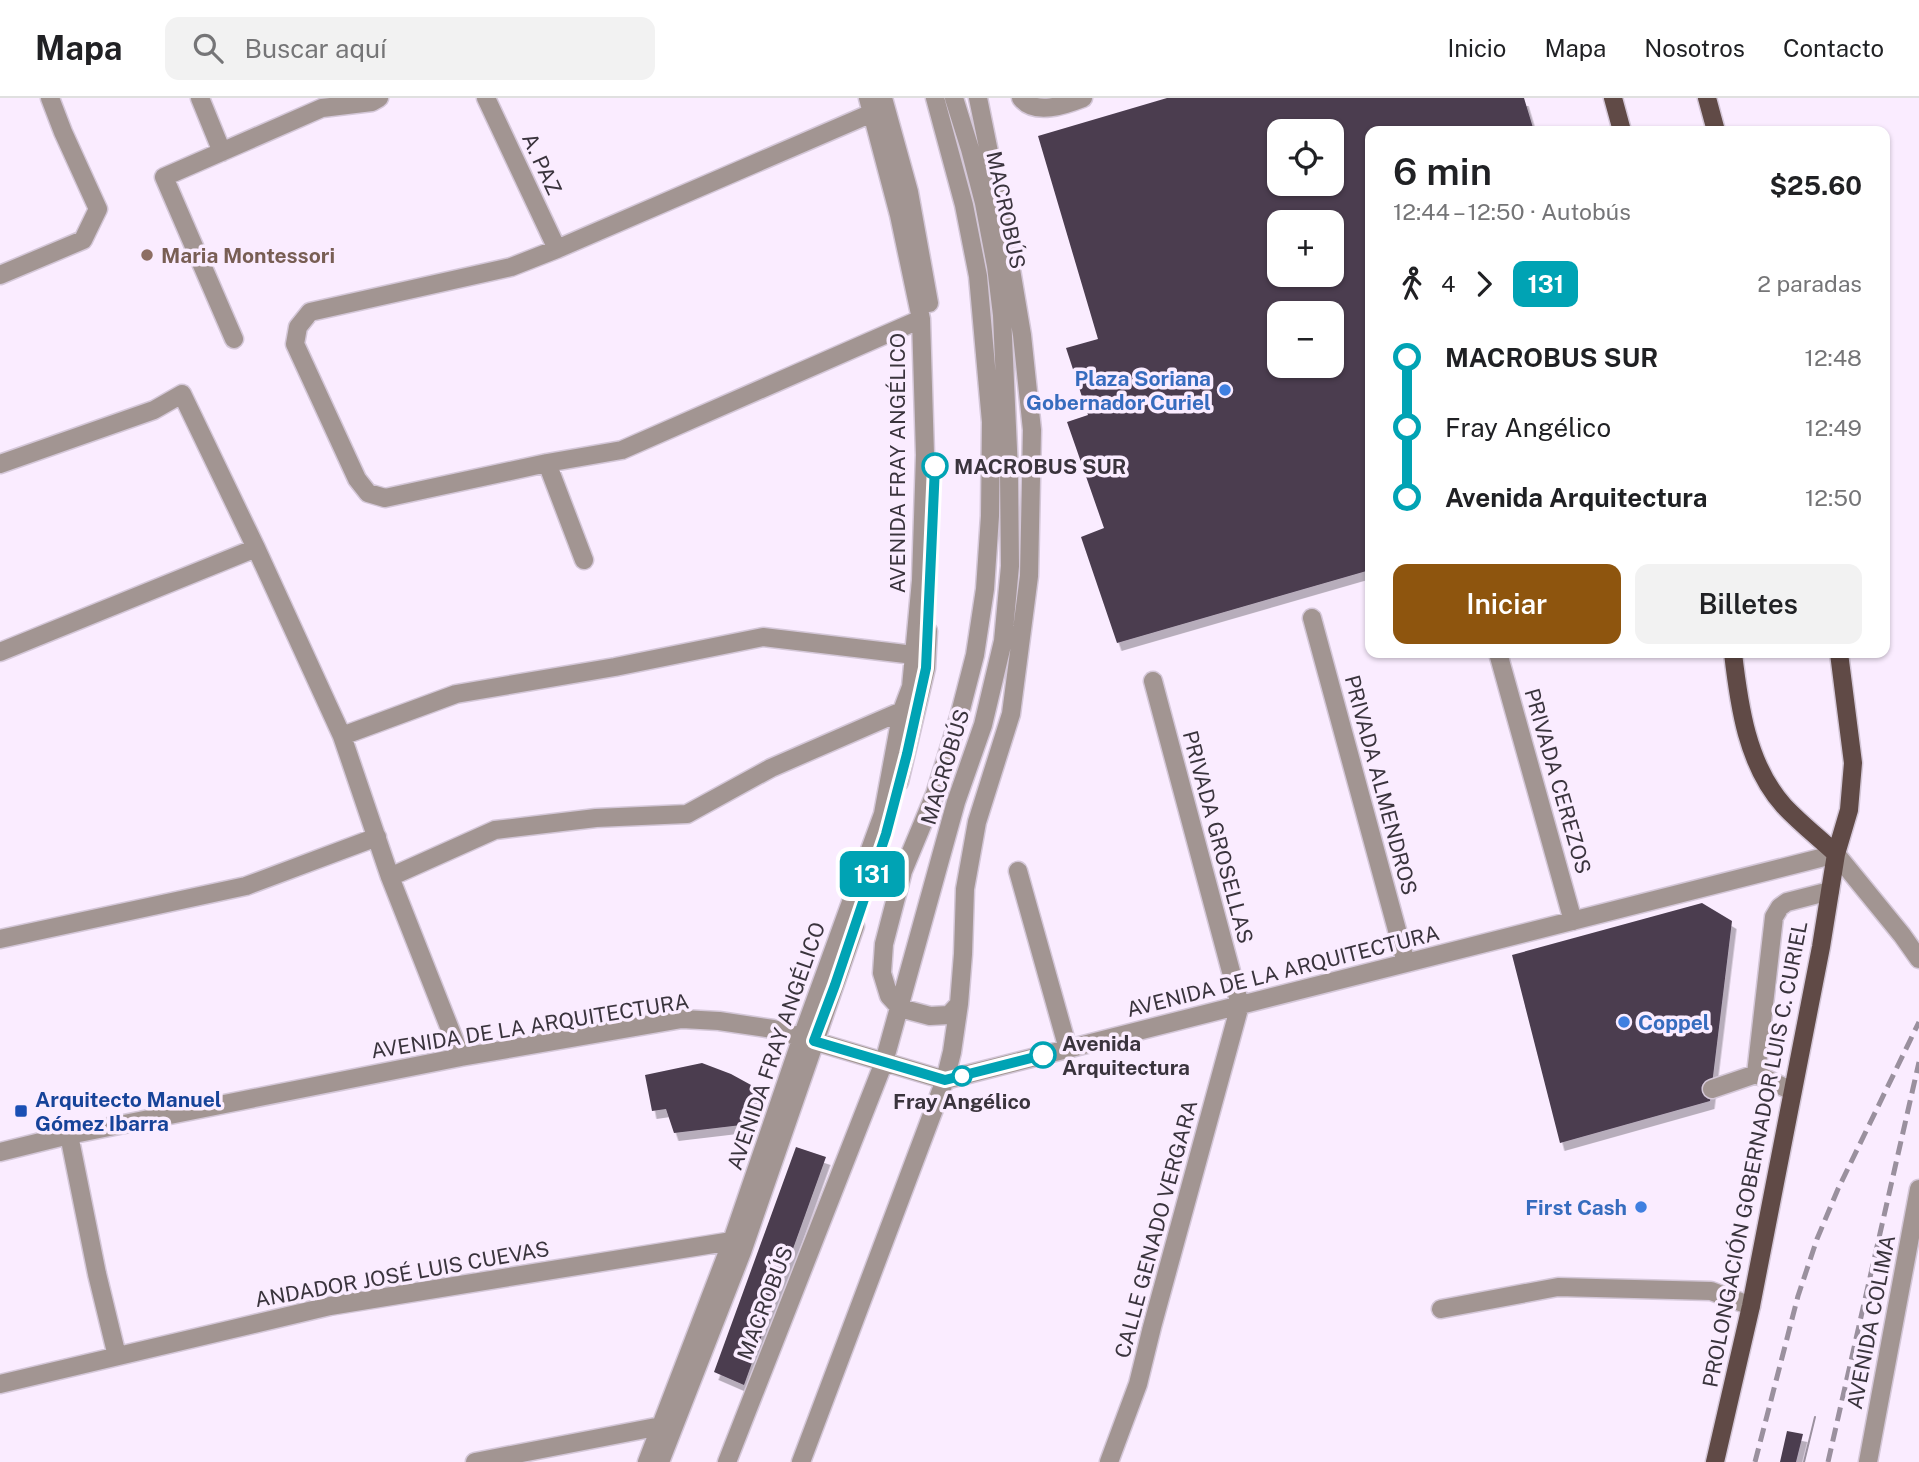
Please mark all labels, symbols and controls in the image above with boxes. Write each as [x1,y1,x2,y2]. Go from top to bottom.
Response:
search box [165,17,655,80]
text: Mapa [35,29,123,67]
icon: search [189,29,227,67]
text: Buscar aquí [245,33,386,64]
text: Inicio [1447,34,1506,62]
text: Mapa [1544,34,1606,62]
text: Nosotros [1644,34,1745,62]
text: Contacto [1783,34,1884,62]
map controls [1267,119,1344,378]
button: locate [1267,119,1344,196]
street label: A. PAZ [517,129,567,199]
street label: MACROBÚS [981,149,1031,271]
text: 6 min [1393,149,1492,194]
text: $25.60 [1769,170,1862,201]
text: 12:44 – 12:50 · Autobús [1393,198,1631,225]
button: + [1267,210,1344,287]
place label: Maria Montessori [161,243,335,268]
marker: Maria Montessori [139,247,155,263]
icon: walk [1393,265,1431,303]
icon: forward [1465,265,1503,303]
text: 4 [1441,270,1455,297]
text: 131 [1527,270,1564,298]
text: 2 paradas [1757,270,1862,297]
button: − [1267,301,1344,378]
street label: AVENIDA FRAY ANGÉLICO [885,333,910,593]
text: MACROBUS SUR [1445,342,1658,373]
text: 12:48 [1805,344,1862,371]
place label: Plaza Soriana Gobernador Curiel [1026,366,1211,415]
marker: Plaza Soriana Gobernador Curiel [1217,382,1233,398]
text: Fray Angélico [1445,412,1611,443]
text: 12:49 [1805,414,1862,441]
marker: MACROBUS SUR [922,453,948,479]
place label: MACROBUS SUR [954,454,1126,479]
text: Avenida Arquitectura [1445,482,1707,513]
text: 12:50 [1805,484,1862,511]
button: Iniciar [1393,564,1621,644]
button: Billetes [1635,564,1862,644]
street label: PRIVADA ALMENDROS [1340,672,1422,898]
street label: PRIVADA CEREZOS [1520,685,1596,877]
street label: MACROBÚS [916,706,974,828]
street label: PRIVADA GROSELLAS [1178,728,1258,946]
line badge: 131 [832,851,912,897]
text: 131 [854,860,890,888]
street label: AVENIDA FRAY ANGÉLICO [722,919,830,1173]
street label: PROLONGACIÓN GOBERNADOR LUIS C. CURIEL [1697,919,1813,1389]
street label: AVENIDA DE LA ARQUITECTURA [1124,920,1442,1022]
street label: AVENIDA DE LA ARQUITECTURA [369,988,691,1063]
place label: Coppel [1638,1010,1710,1035]
marker: Coppel [1616,1014,1632,1030]
place label: Avenida Arquitectura [1062,1031,1190,1080]
marker: Avenida Arquitectura [1030,1042,1056,1068]
marker: Fray Angélico [952,1066,972,1086]
place label: Arquitecto Manuel Gómez Ibarra [35,1087,222,1136]
place label: Fray Angélico [893,1089,1031,1114]
street label: CALLE GENADO VERGARA [1109,1097,1203,1361]
marker: Arquitecto Manuel Gómez Ibarra [13,1103,29,1119]
place label: First Cash [1525,1195,1627,1220]
marker: First Cash [1633,1199,1649,1215]
street label: AVENIDA COLIMA [1842,1233,1900,1411]
street label: ANDADOR JOSÉ LUIS CUEVAS [253,1236,551,1312]
street label: MACROBÚS [732,1243,798,1363]

